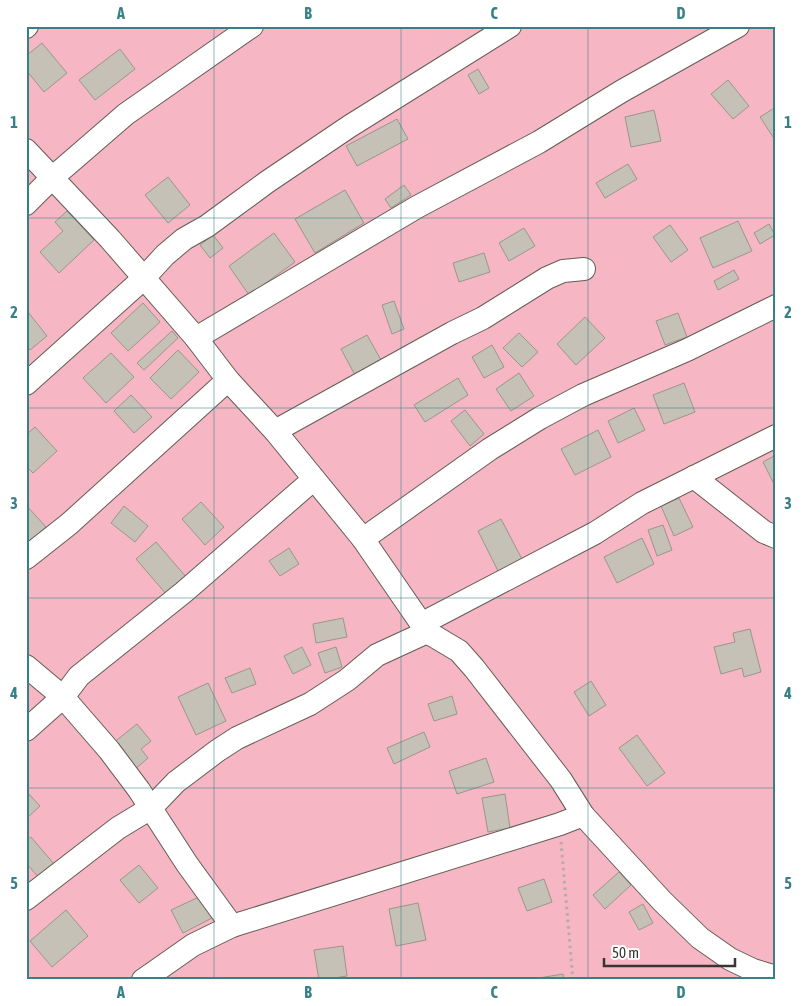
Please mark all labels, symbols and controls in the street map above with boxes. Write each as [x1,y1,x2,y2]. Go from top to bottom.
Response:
text: A [116,4,125,22]
text: B [304,4,312,22]
text: C [490,4,498,22]
text: D [677,4,686,22]
text: 1 [10,113,18,131]
text: 1 [784,113,792,131]
text: 2 [10,303,18,321]
text: 2 [784,303,792,321]
text: 3 [10,494,18,512]
text: 3 [784,494,792,512]
text: 4 [9,684,18,702]
text: 4 [783,684,792,702]
text: 5 [10,874,18,892]
text: 5 [784,874,792,892]
scale bar [604,936,736,968]
text: 50 m [612,944,639,961]
text: A [116,983,125,1001]
text: B [304,983,312,1001]
text: C [490,983,498,1001]
text: D [677,983,686,1001]

